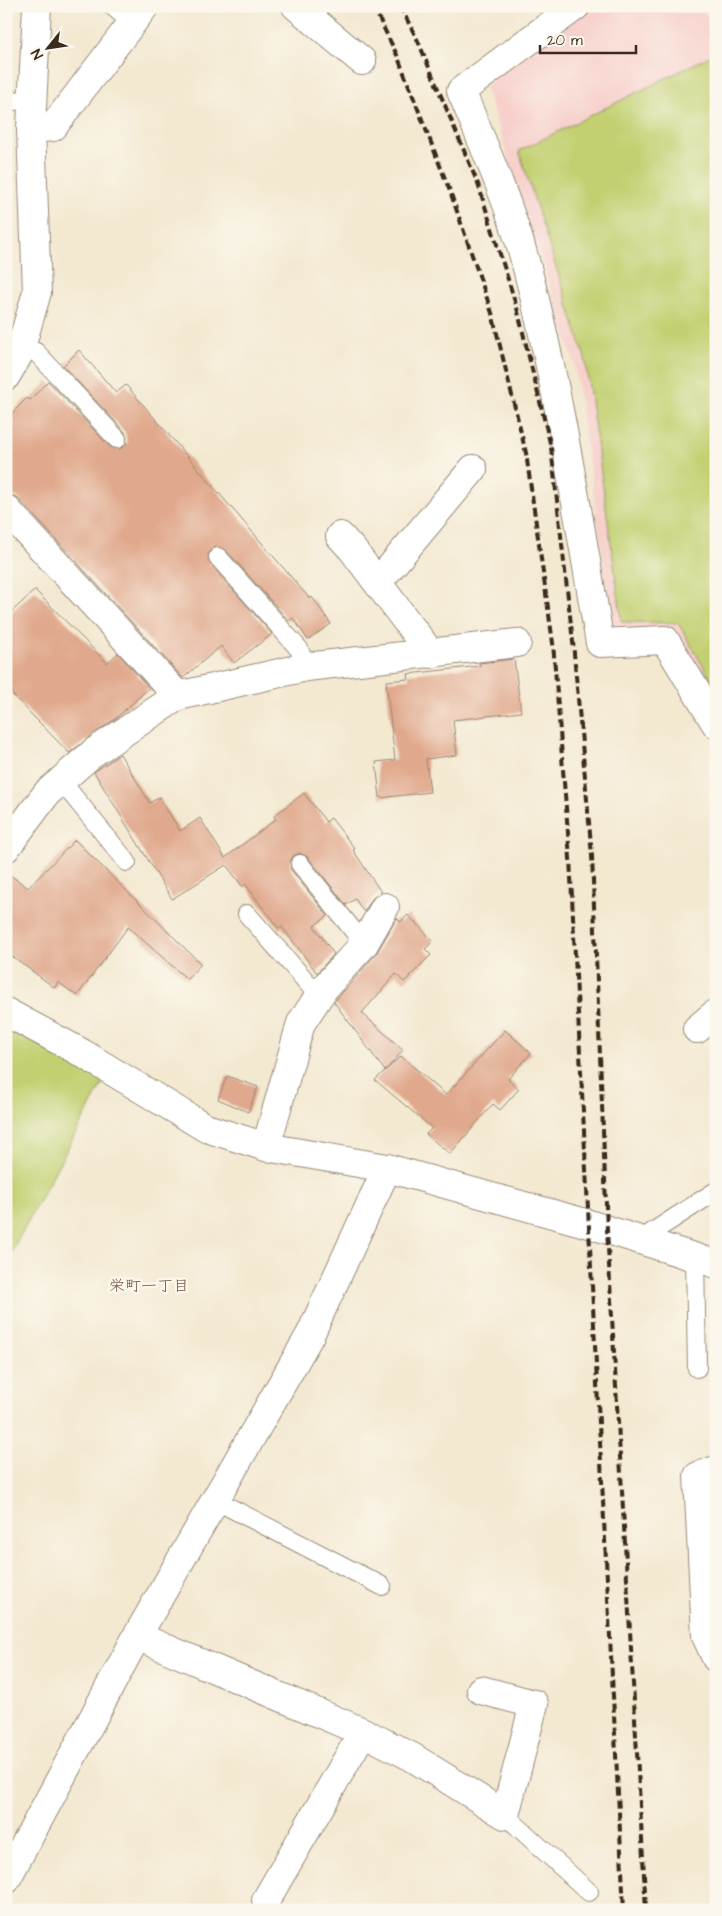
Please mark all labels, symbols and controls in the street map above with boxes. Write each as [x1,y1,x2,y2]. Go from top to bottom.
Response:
north arrow [22,22,72,72]
scale bar [540,22,636,54]
text: 20 m [547,30,583,51]
text: N [27,45,48,63]
district label: 栄町一丁目 [109,1275,189,1297]

